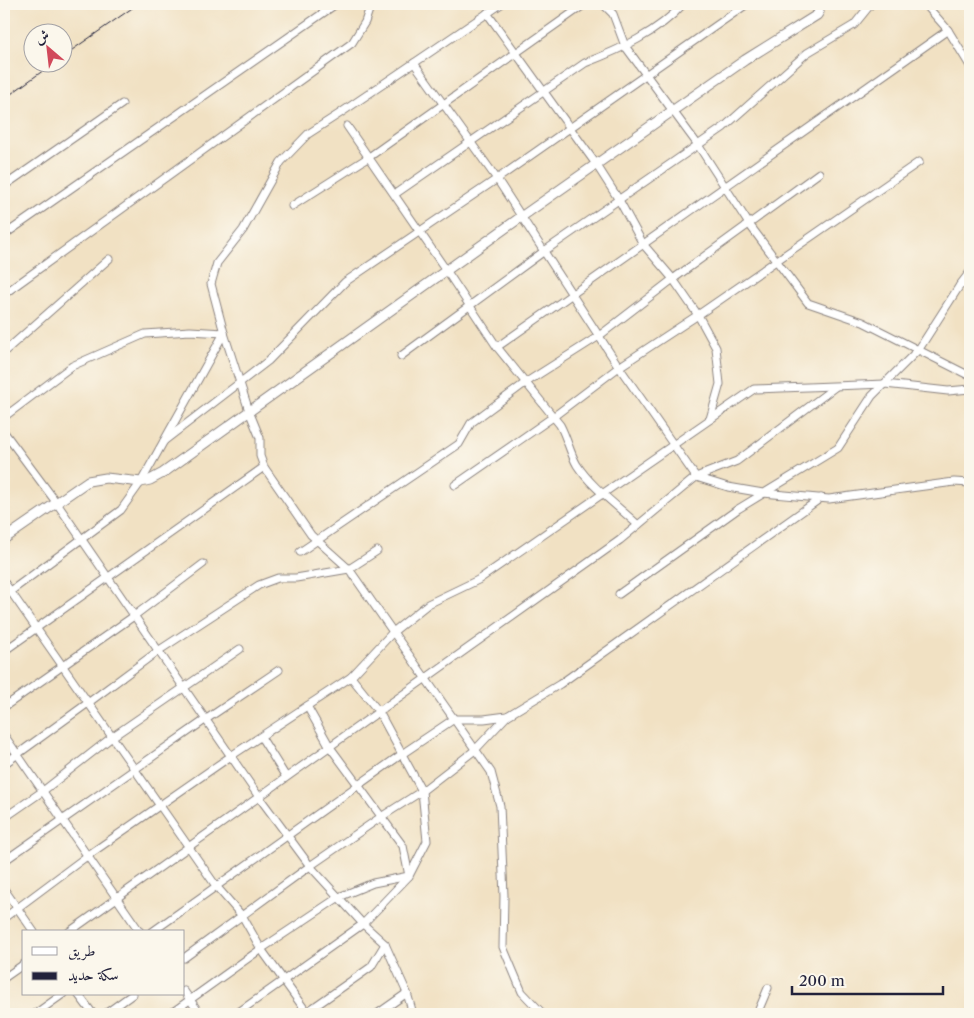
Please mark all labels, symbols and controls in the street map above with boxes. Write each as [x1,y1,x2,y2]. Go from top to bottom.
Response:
north arrow [22,22,72,72]
text: ش [32,25,52,48]
legend [22,930,185,996]
text: طريق [68,941,95,961]
scale bar [792,963,943,995]
text: سكة حديد [68,965,118,984]
text: 200 m [799,971,845,990]

